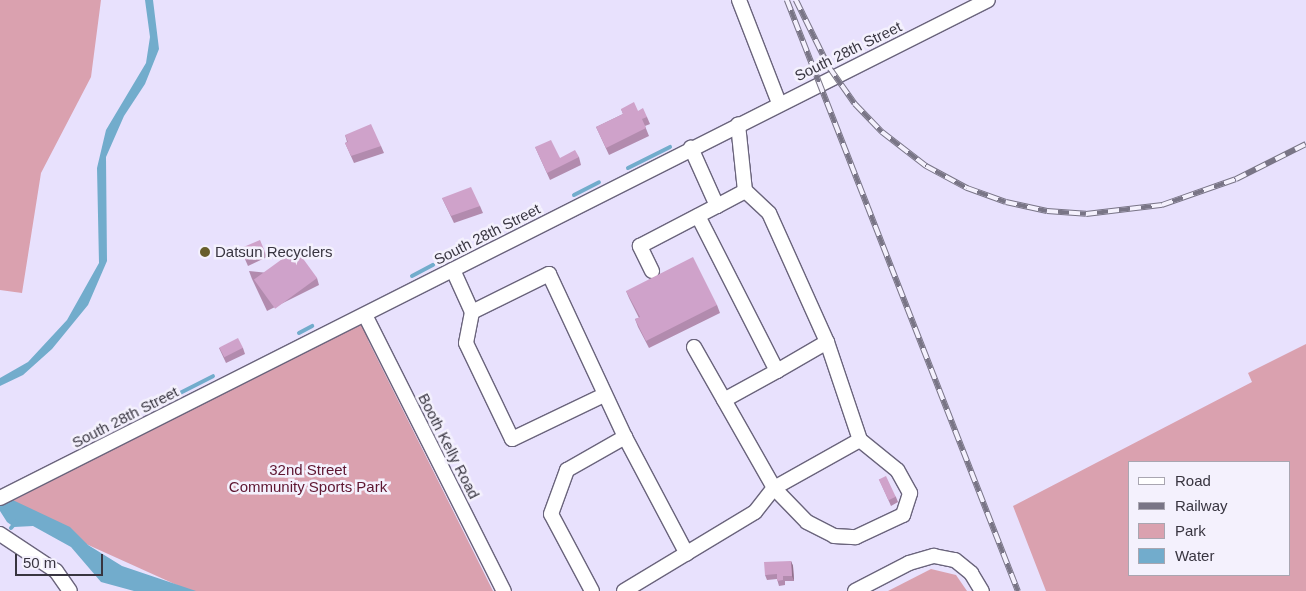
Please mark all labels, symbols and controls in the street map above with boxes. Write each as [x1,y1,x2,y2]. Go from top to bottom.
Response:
street label: South 28th Street [792,17,904,85]
street label: South 28th Street [431,199,543,269]
place label: Datsun Recyclers [215,243,333,261]
marker: Datsun Recyclers [199,246,211,258]
street label: South 28th Street [69,382,181,452]
street label: Booth Kelly Road [415,390,483,502]
park label: 32nd Street Community Sports Park [229,460,387,495]
legend [1128,461,1291,576]
text: Road [1175,472,1211,489]
text: Railway [1175,497,1228,514]
text: Park [1175,522,1206,539]
scale bar [18,544,105,576]
text: Water [1175,547,1214,564]
text: 50 m [23,554,56,571]

